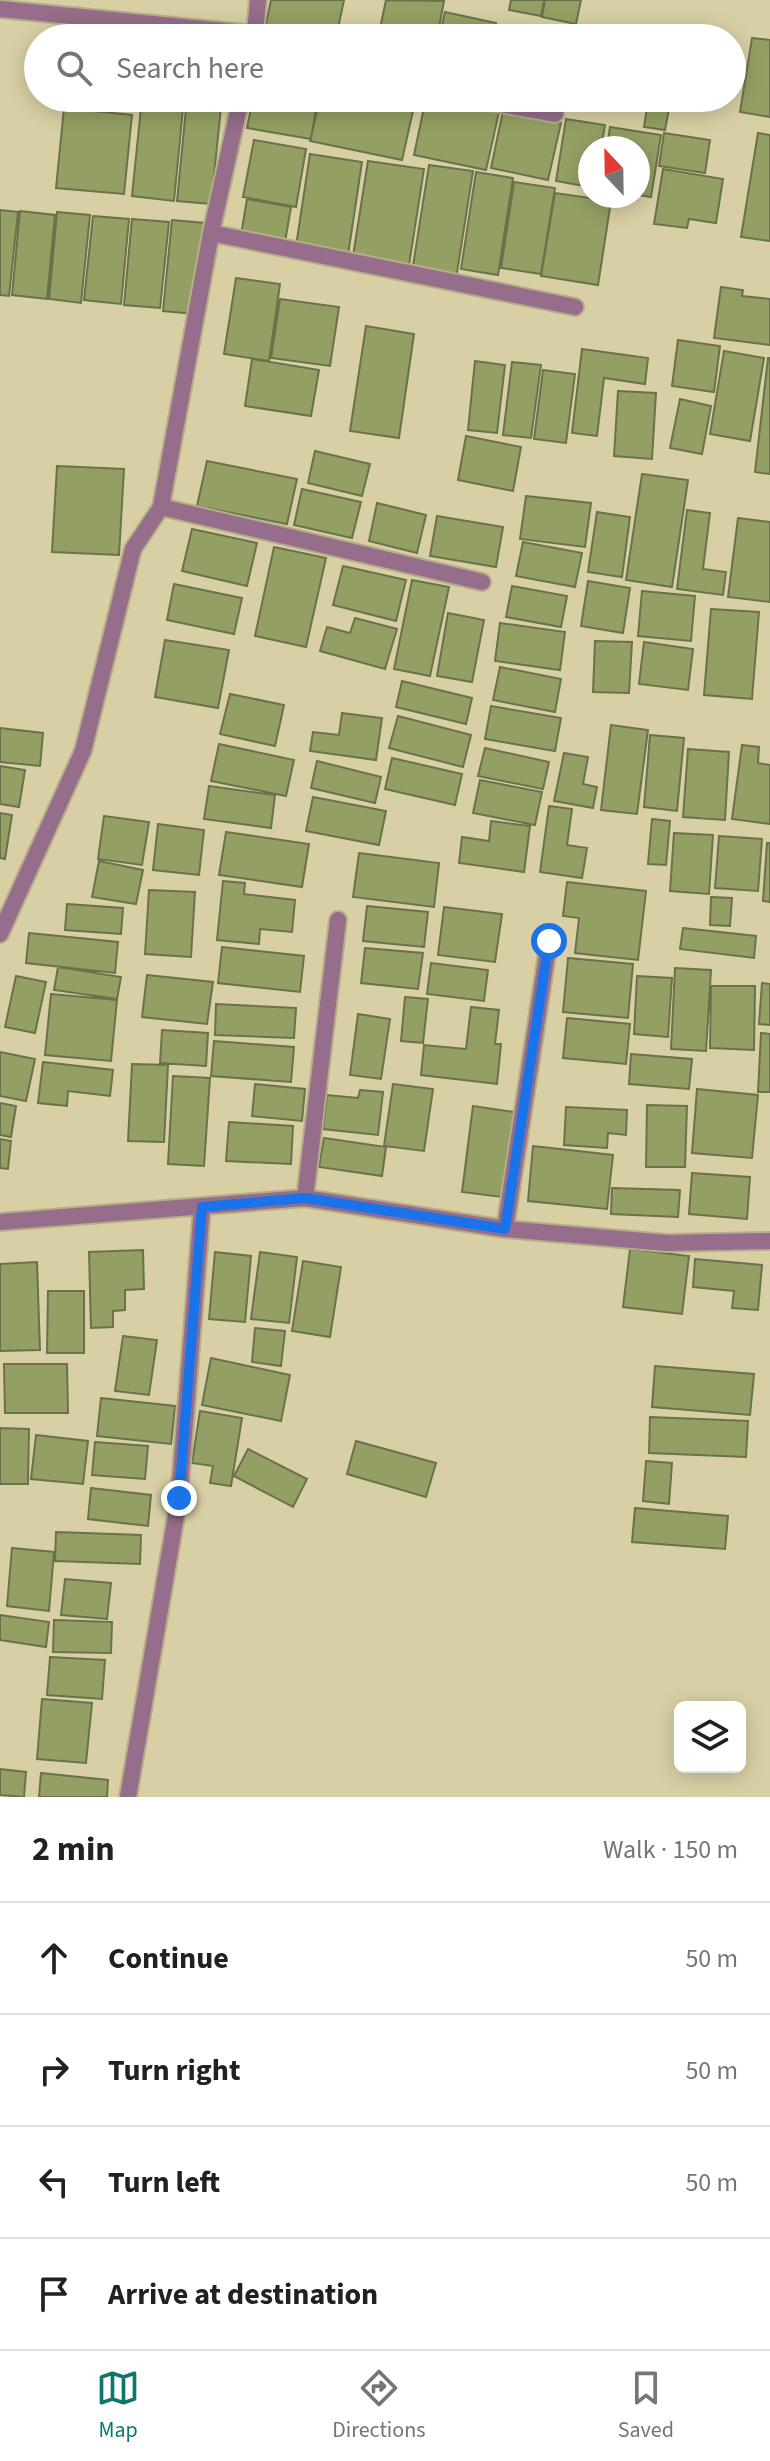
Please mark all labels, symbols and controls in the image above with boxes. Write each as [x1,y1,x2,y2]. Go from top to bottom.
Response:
search box [24,24,746,112]
icon: search [52,46,96,90]
text: Search here [116,47,264,90]
north arrow [578,136,650,208]
route start [531,923,567,959]
route end [161,1480,197,1516]
map controls [674,1701,746,1773]
button: layers [674,1701,746,1773]
text: 2 min [32,1825,115,1874]
text: Walk · 150 m [603,1831,738,1868]
icon: ahead [32,1936,76,1980]
text: Continue [108,1937,229,1980]
text: 50 m [685,1940,738,1977]
icon: right [32,2048,76,2092]
text: Turn right [108,2049,240,2092]
text: 50 m [685,2052,738,2089]
icon: left [32,2160,76,2204]
text: Turn left [108,2161,220,2204]
text: 50 m [685,2164,738,2201]
icon: arrive [32,2272,76,2316]
text: Arrive at destination [108,2273,378,2316]
tab: Map [96,2366,140,2446]
tab: Directions [332,2366,425,2446]
tab: Saved [618,2366,674,2446]

